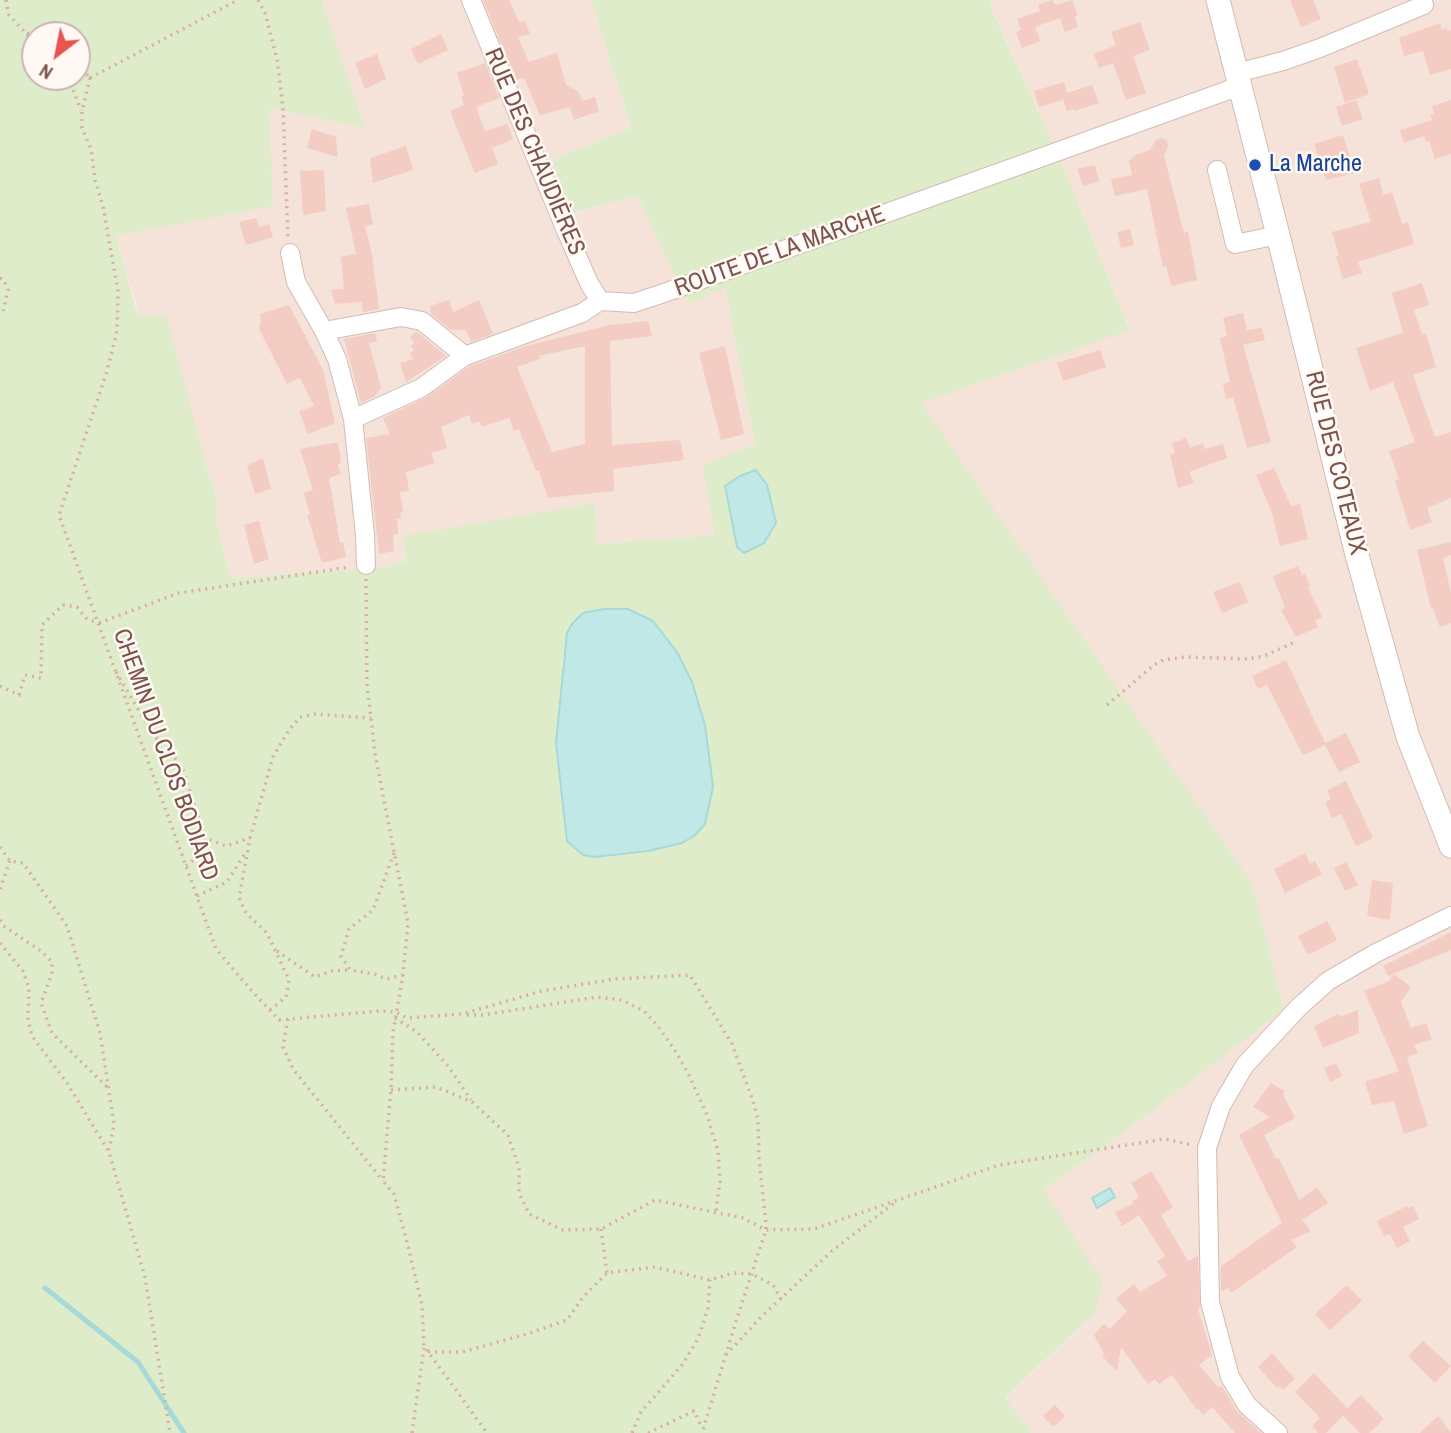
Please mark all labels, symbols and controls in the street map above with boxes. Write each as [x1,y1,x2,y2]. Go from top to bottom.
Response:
north arrow [21,21,91,91]
street label: RUE DES CHAUDIÈRES [477,44,591,260]
text: N [34,58,58,86]
place label: La Marche [1269,151,1362,179]
marker: La Marche [1247,157,1263,173]
street label: ROUTE DE LA MARCHE [671,201,889,303]
street label: RUE DES COTEAUX [1298,368,1372,558]
street label: CHEMIN DU CLOS BODIARD [106,625,224,885]

